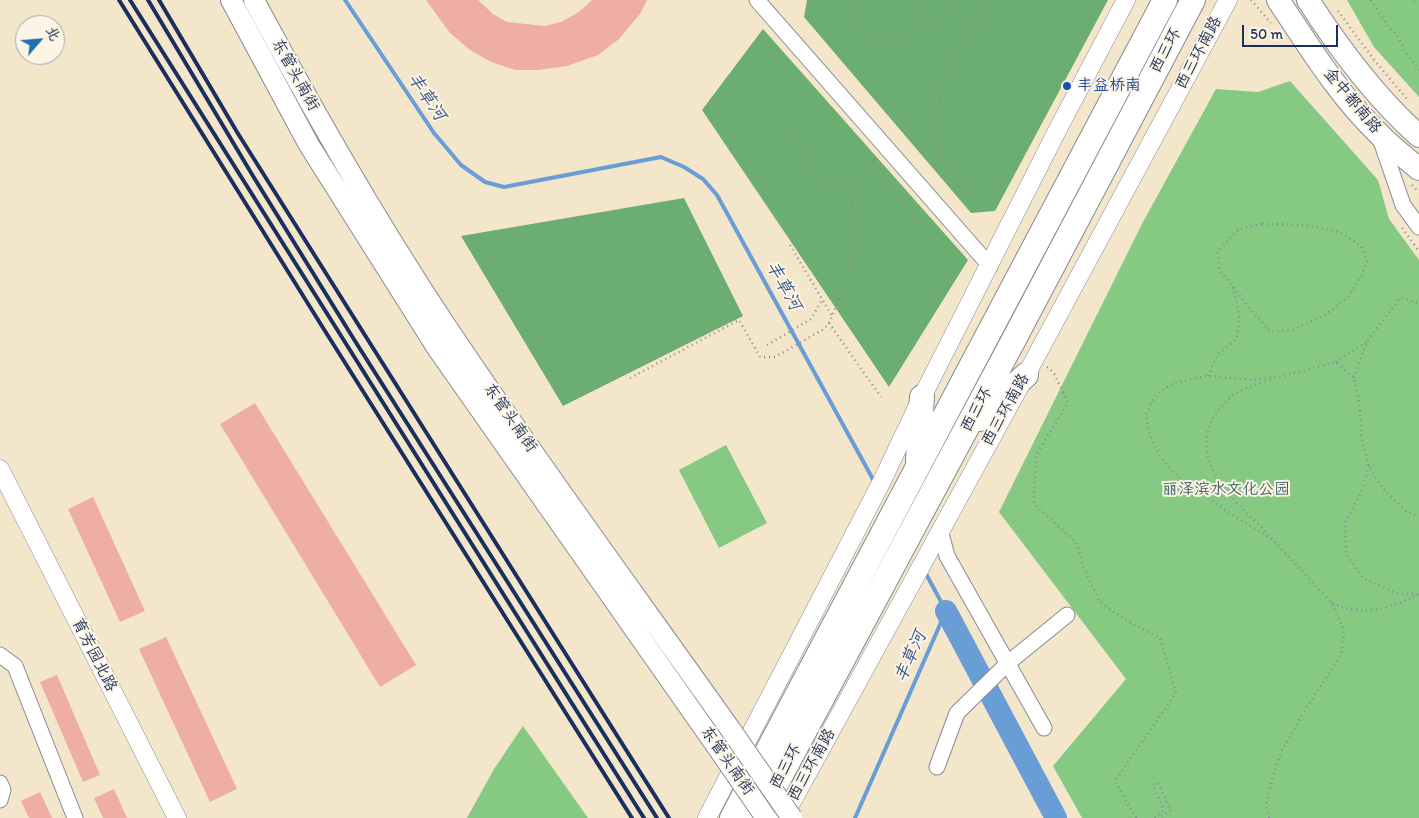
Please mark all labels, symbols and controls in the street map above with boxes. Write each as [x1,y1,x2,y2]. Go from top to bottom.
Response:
street label: 西三环南路 [1172,13,1226,93]
north arrow [15,15,65,65]
scale bar [1244,15,1340,47]
text: 北 [42,23,64,44]
street label: 西三环 [1146,25,1186,77]
text: 50 m [1250,25,1283,43]
street label: 东管头南街 [267,35,323,115]
street label: 金中都南路 [1319,64,1385,138]
water label: 丰草河 [402,69,450,125]
place label: 丰益桥南 [1077,76,1141,96]
marker: 丰益桥南 [1061,80,1073,92]
water label: 丰草河 [760,257,806,315]
street label: 西三环南路 [978,370,1034,450]
street label: 东管头南街 [479,380,541,456]
street label: 西三环 [957,384,997,436]
park label: 丽泽滨水文化公园 [1162,480,1290,500]
street label: 育芳园北路 [67,615,121,695]
water label: 丰草河 [890,628,932,686]
street label: 东管头南街 [696,723,758,799]
street label: 西三环南路 [784,725,840,805]
street label: 西三环 [766,741,806,793]

